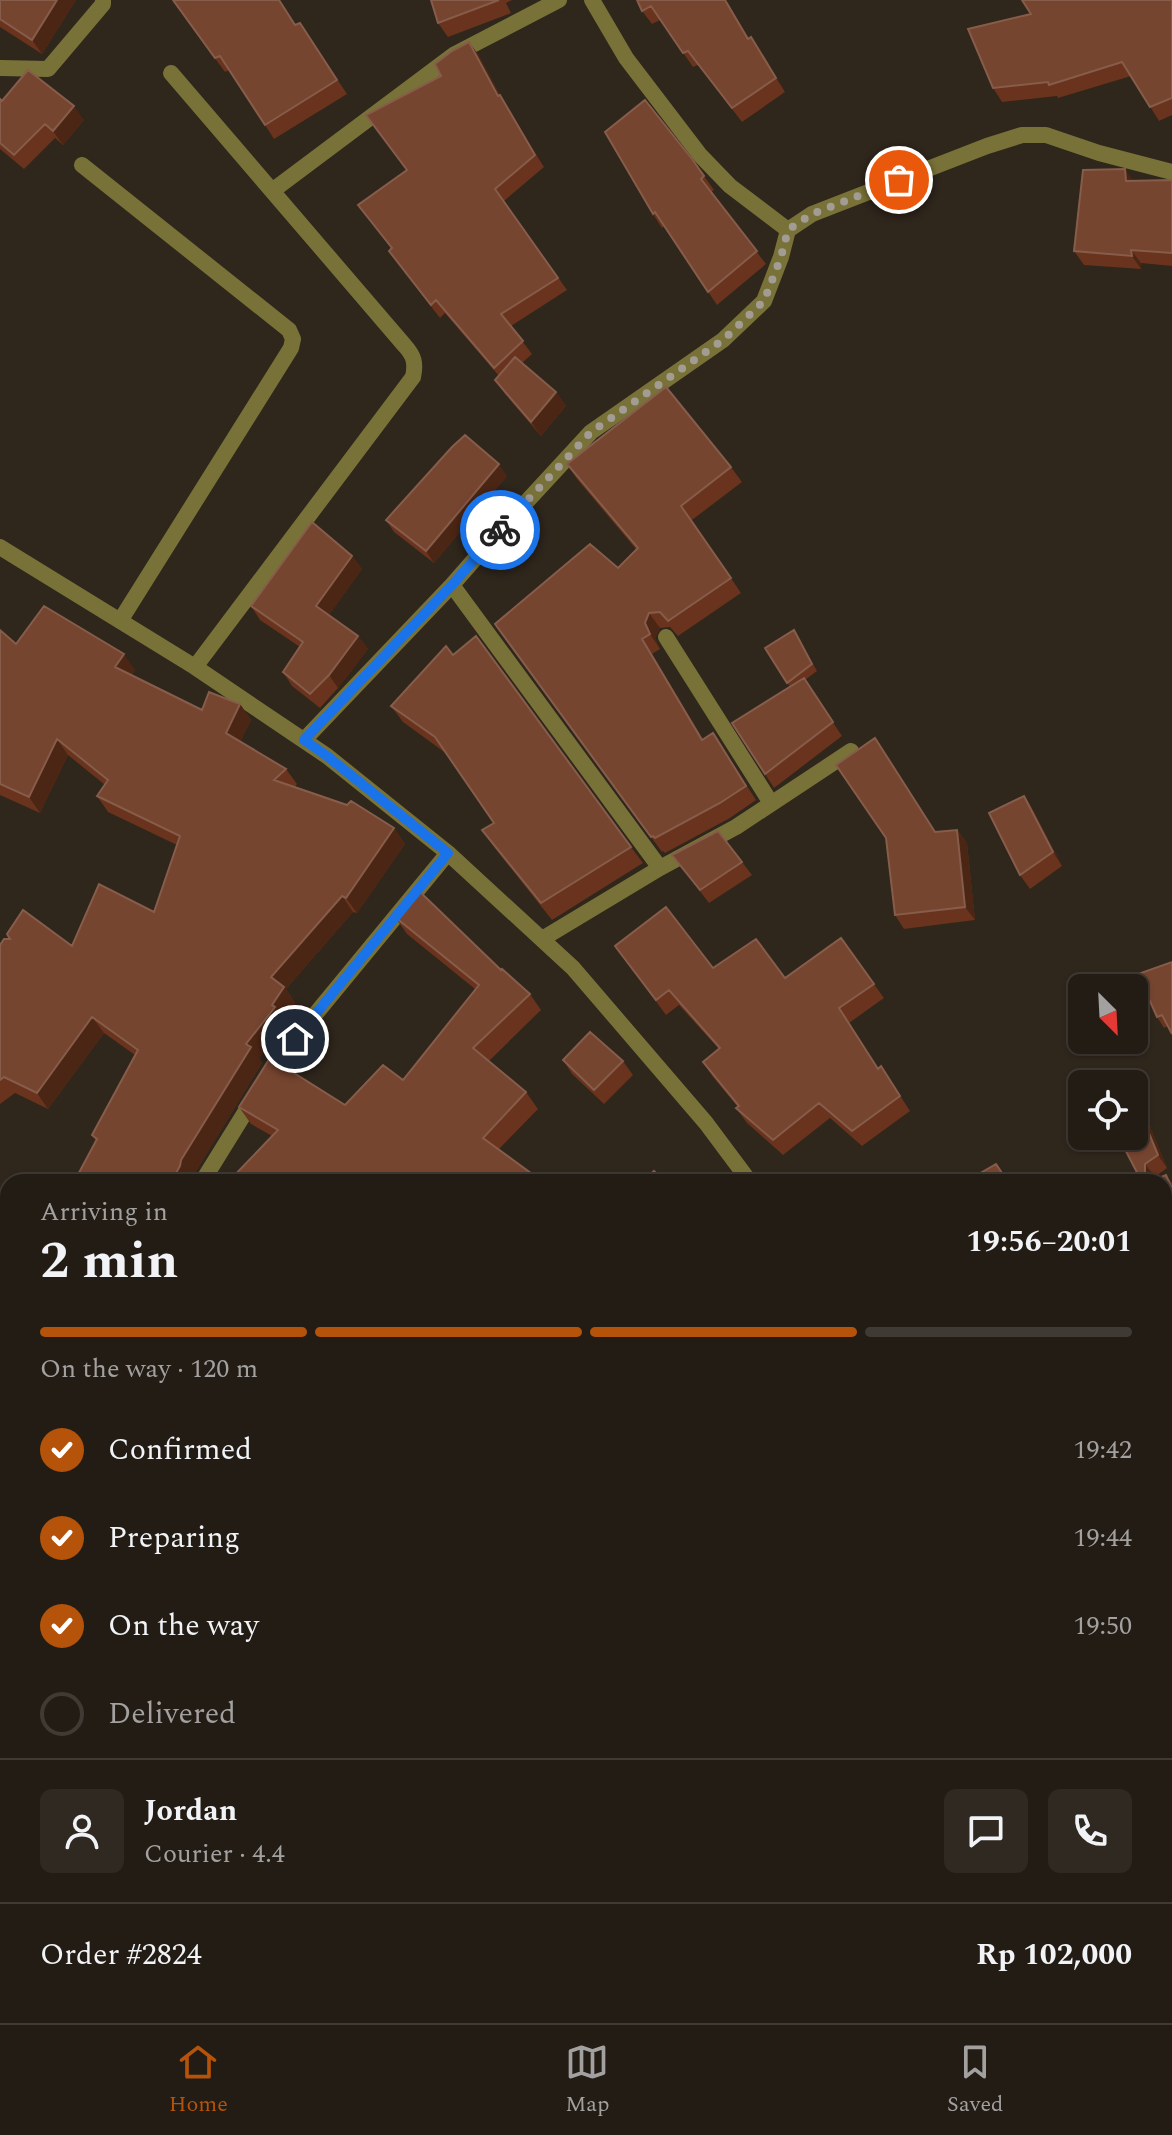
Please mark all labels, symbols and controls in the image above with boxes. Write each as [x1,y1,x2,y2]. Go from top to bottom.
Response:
pin [865,146,933,214]
icon: bag [877,158,921,202]
courier [460,490,540,570]
icon: bike [478,508,522,552]
north arrow [1068,974,1148,1054]
map controls [1068,974,1148,1150]
pin [261,1005,329,1073]
icon: home [273,1017,317,1061]
button: locate [1068,1070,1148,1150]
text: Arriving in [40,1192,168,1232]
text: 19:56–20:01 [966,1219,1132,1265]
text: 2 min [40,1222,178,1301]
text: On the way · 120 m [40,1349,258,1389]
text: Confirmed [108,1427,252,1473]
icon: check [40,1428,84,1472]
text: 19:42 [1073,1430,1132,1470]
text: Preparing [108,1515,240,1561]
icon: check [40,1516,84,1560]
text: 19:44 [1073,1518,1132,1558]
text: On the way [108,1603,259,1649]
icon: check [40,1604,84,1648]
text: 19:50 [1073,1606,1132,1646]
text: Delivered [108,1691,236,1737]
text: Jordan [144,1788,237,1834]
button: person [40,1789,124,1873]
button: chat [944,1789,1028,1873]
button: phone [1048,1789,1132,1873]
text: Courier · 4.4 [144,1834,285,1874]
text: Order #2824 [40,1932,202,1978]
text: Rp 102,000 [976,1932,1132,1978]
tab: Home [169,2040,228,2121]
tab: Map [565,2040,610,2121]
tab: Saved [947,2040,1003,2121]

